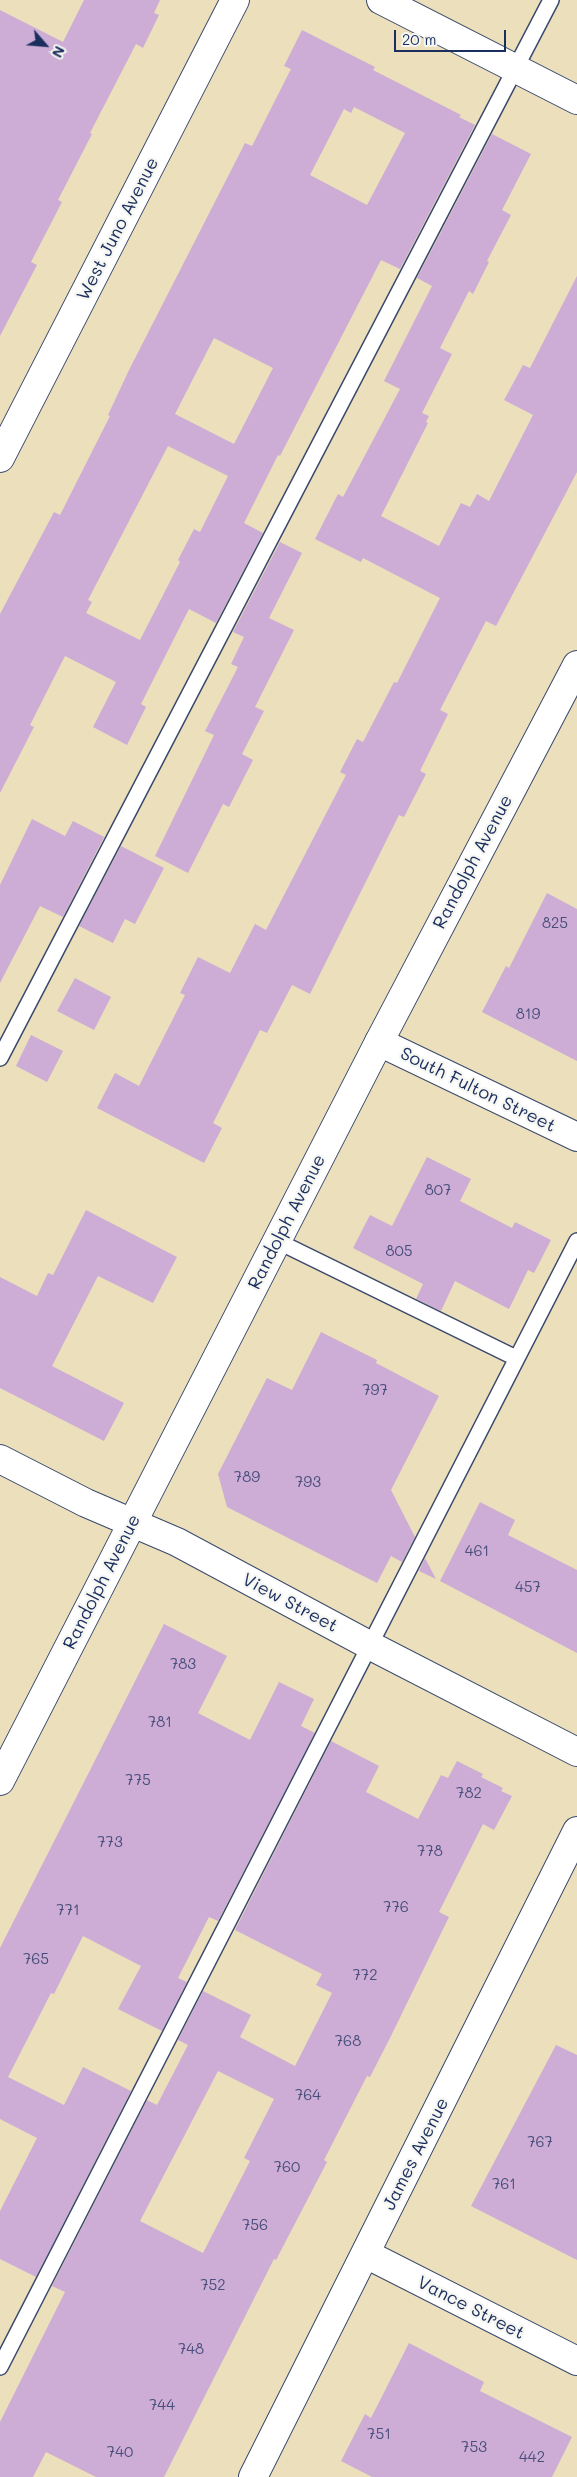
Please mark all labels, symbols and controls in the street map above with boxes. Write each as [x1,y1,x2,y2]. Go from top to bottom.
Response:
north arrow [20,20,70,70]
scale bar [397,20,510,52]
text: 20 m [402,29,436,49]
text: N [48,43,70,61]
street label: West Juno Avenue [73,154,163,304]
street label: Randolph Avenue [429,791,517,933]
house number: 825 [542,914,568,932]
house number: 819 [516,1005,540,1023]
street label: South Fulton Street [397,1043,559,1137]
street label: Randolph Avenue [244,1151,330,1293]
house number: 807 [425,1181,451,1199]
house number: 805 [385,1242,413,1260]
house number: 797 [362,1381,388,1399]
house number: 789 [234,1468,260,1486]
house number: 793 [295,1473,321,1491]
street label: Randolph Avenue [59,1511,145,1653]
house number: 461 [465,1542,489,1560]
street label: View Street [238,1569,342,1637]
house number: 457 [515,1578,541,1596]
house number: 783 [170,1655,196,1673]
house number: 781 [148,1713,172,1731]
house number: 775 [125,1771,151,1789]
house number: 782 [456,1784,482,1802]
house number: 773 [97,1833,123,1851]
house number: 778 [417,1842,443,1860]
house number: 776 [383,1898,409,1916]
house number: 771 [56,1901,80,1919]
house number: 765 [23,1950,49,1968]
house number: 772 [352,1966,378,1984]
house number: 768 [335,2032,361,2050]
house number: 764 [295,2086,321,2104]
street label: James Avenue [378,2094,454,2214]
house number: 767 [527,2133,553,2151]
house number: 760 [274,2158,300,2176]
house number: 761 [492,2175,516,2193]
house number: 756 [242,2216,268,2234]
street label: Vance Street [414,2272,528,2344]
house number: 752 [200,2276,226,2294]
house number: 748 [178,2340,204,2358]
house number: 744 [149,2396,175,2414]
house number: 751 [367,2425,391,2443]
house number: 753 [461,2438,487,2456]
house number: 740 [107,2443,133,2461]
house number: 442 [519,2448,545,2466]

